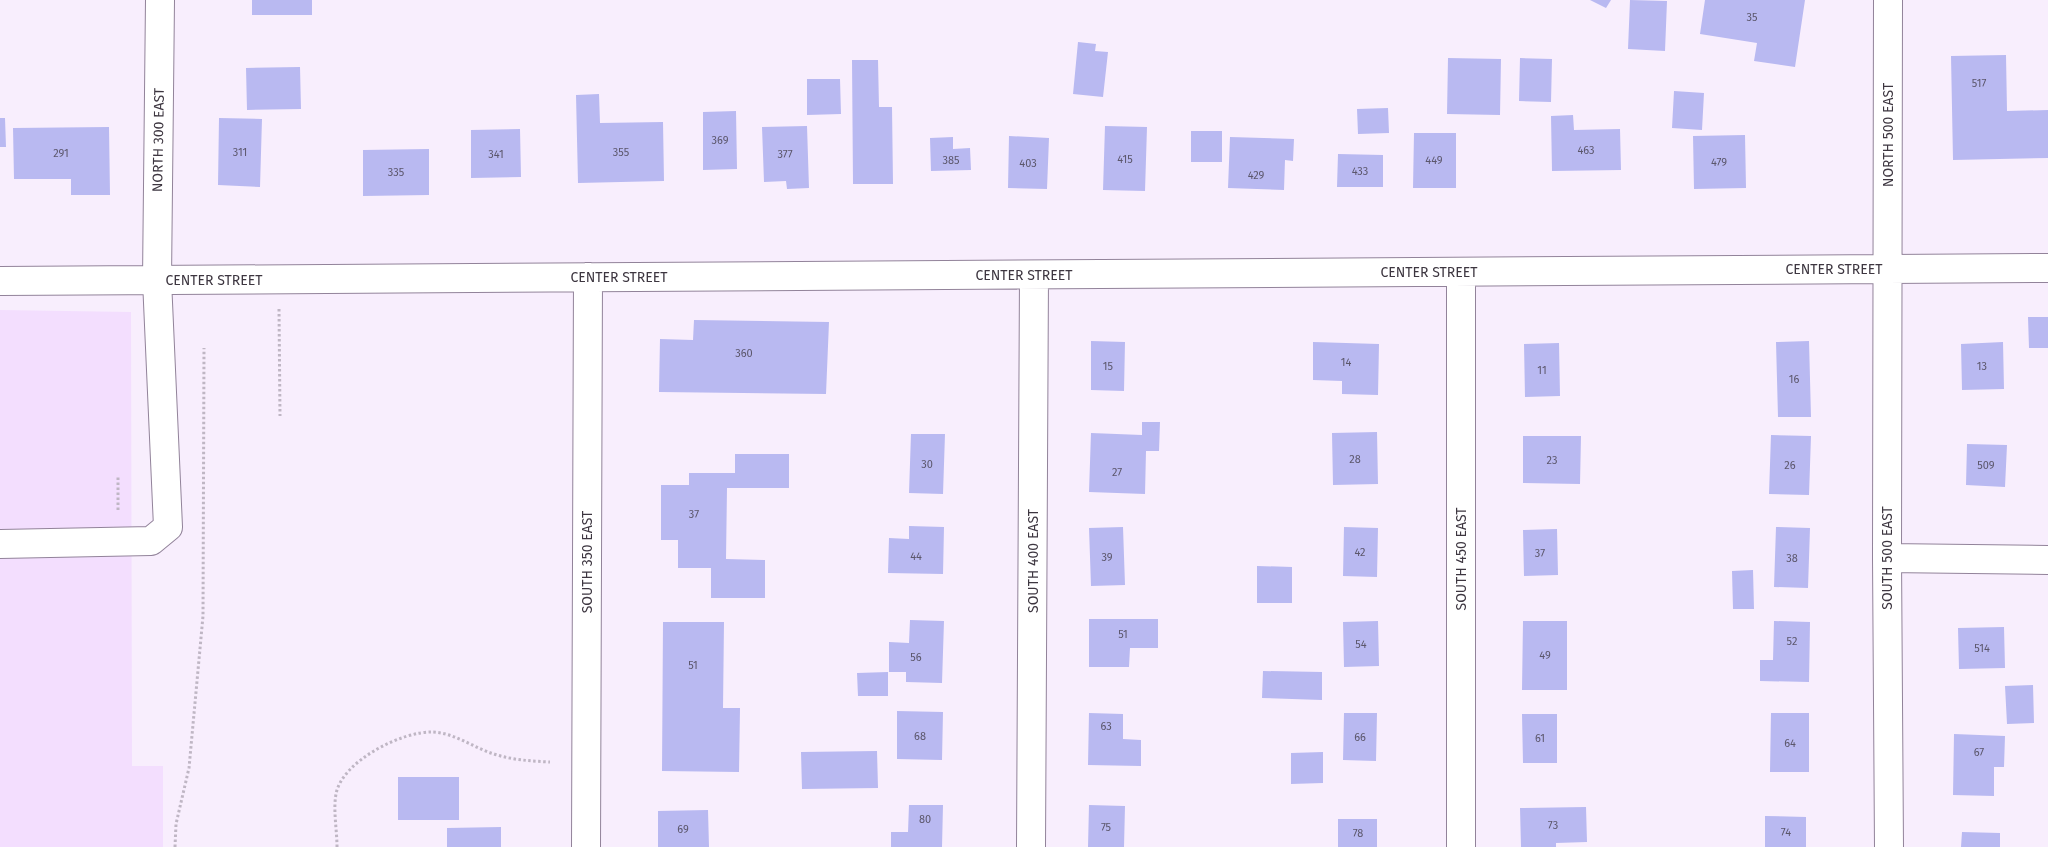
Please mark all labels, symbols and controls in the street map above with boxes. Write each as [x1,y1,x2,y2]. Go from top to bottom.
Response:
house number: 35 [1747,11,1758,24]
house number: 517 [1972,77,1986,90]
street label: NORTH 500 EAST [1880,82,1897,187]
street label: NORTH 300 EAST [149,87,168,192]
house number: 369 [712,134,729,147]
house number: 463 [1577,144,1595,157]
house number: 311 [233,146,247,159]
house number: 355 [613,146,630,159]
house number: 291 [53,147,69,160]
house number: 341 [488,148,504,161]
house number: 377 [777,148,793,161]
house number: 415 [1117,153,1133,166]
house number: 385 [942,154,960,167]
house number: 449 [1425,154,1443,167]
house number: 479 [1711,156,1727,169]
house number: 403 [1019,157,1037,170]
house number: 433 [1352,165,1368,178]
house number: 335 [388,166,405,179]
house number: 429 [1248,169,1265,182]
street label: CENTER STREET [1785,261,1883,278]
street label: CENTER STREET [1380,264,1478,281]
street label: CENTER STREET [975,267,1073,284]
street label: CENTER STREET [570,269,668,286]
street label: CENTER STREET [165,272,263,289]
house number: 360 [735,347,753,360]
house number: 14 [1341,356,1351,369]
house number: 15 [1103,360,1114,373]
house number: 13 [1977,360,1987,373]
house number: 11 [1537,364,1547,377]
house number: 16 [1789,373,1799,386]
house number: 28 [1349,453,1361,466]
house number: 23 [1547,454,1557,467]
house number: 30 [921,458,933,471]
house number: 26 [1784,459,1796,472]
house number: 509 [1977,459,1995,472]
house number: 27 [1112,466,1122,479]
street label: SOUTH 500 EAST [1879,506,1896,610]
street label: SOUTH 450 EAST [1453,507,1470,610]
house number: 37 [689,508,699,521]
street label: SOUTH 400 EAST [1025,508,1042,613]
street label: SOUTH 350 EAST [579,510,596,613]
house number: 42 [1354,546,1366,559]
house number: 37 [1535,547,1545,560]
house number: 44 [910,550,922,563]
house number: 39 [1101,551,1113,564]
house number: 38 [1786,552,1798,565]
house number: 51 [1118,628,1128,641]
house number: 52 [1787,635,1797,648]
house number: 54 [1355,638,1367,651]
house number: 514 [1974,642,1990,655]
house number: 49 [1539,649,1551,662]
house number: 56 [910,651,922,664]
house number: 51 [688,659,698,672]
house number: 63 [1100,720,1112,733]
house number: 68 [914,730,926,743]
house number: 66 [1354,731,1366,744]
house number: 61 [1535,732,1545,745]
house number: 64 [1784,737,1796,750]
house number: 67 [1974,746,1984,759]
house number: 80 [919,813,931,826]
house number: 73 [1548,819,1558,832]
house number: 75 [1101,821,1112,834]
house number: 69 [677,823,689,836]
house number: 74 [1781,826,1791,839]
house number: 78 [1353,827,1363,840]

